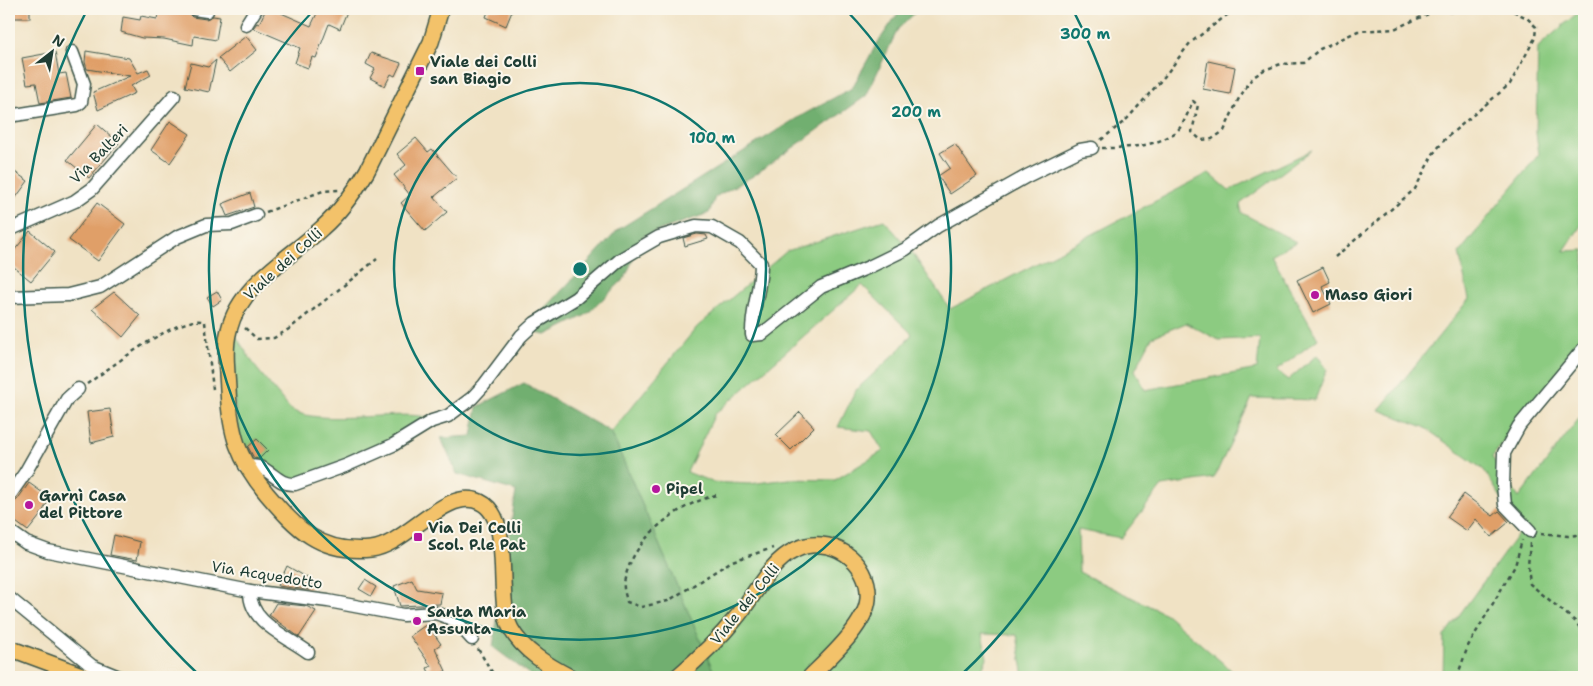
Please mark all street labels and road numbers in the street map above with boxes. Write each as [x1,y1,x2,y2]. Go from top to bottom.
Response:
street label: Via Balteri [65,120,133,188]
street label: Viale dei Colli [239,223,327,305]
street label: Via Acquedotto [210,556,324,594]
street label: Viale dei Colli [706,559,784,649]

